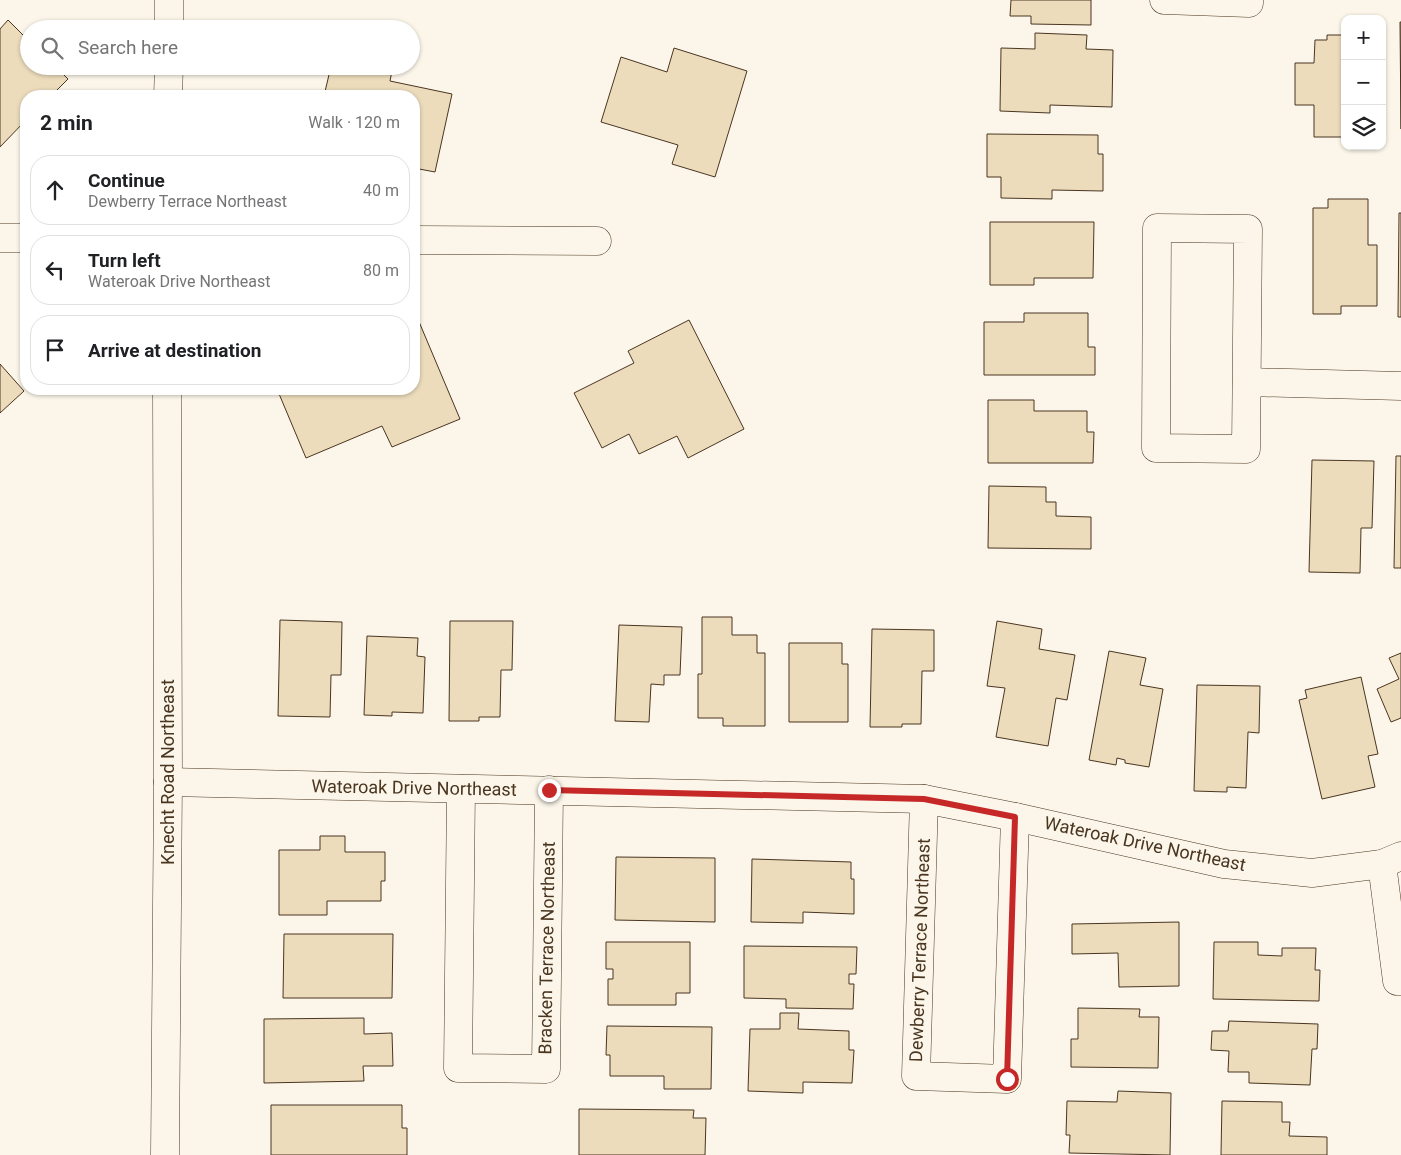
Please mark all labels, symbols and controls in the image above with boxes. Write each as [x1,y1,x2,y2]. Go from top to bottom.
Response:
map controls [1341,15,1386,150]
button: + [1341,15,1386,60]
search box [20,20,420,75]
icon: search [38,34,66,62]
text: Search here [78,36,178,59]
button: − [1341,60,1386,105]
button: layers [1341,105,1386,150]
text: 2 min [40,111,93,135]
text: Walk · 120 m [308,113,400,132]
text: Continue [88,169,165,192]
icon: ahead [41,176,69,204]
text: 40 m [363,181,399,200]
text: Dewberry Terrace Northeast [88,192,287,211]
text: Turn left [88,249,161,272]
icon: left [41,256,69,284]
text: 80 m [363,261,399,280]
text: Wateroak Drive Northeast [88,272,271,291]
icon: arrive [41,336,69,364]
text: Arrive at destination [88,339,261,362]
street label: Knecht Road Northeast [157,679,178,865]
street label: Wateroak Drive Northeast [311,775,517,800]
route end [538,779,561,802]
street label: Wateroak Drive Northeast [1042,812,1248,875]
street label: Dewberry Terrace Northeast [905,838,934,1062]
street label: Bracken Terrace Northeast [534,841,559,1055]
route start [996,1068,1019,1091]

